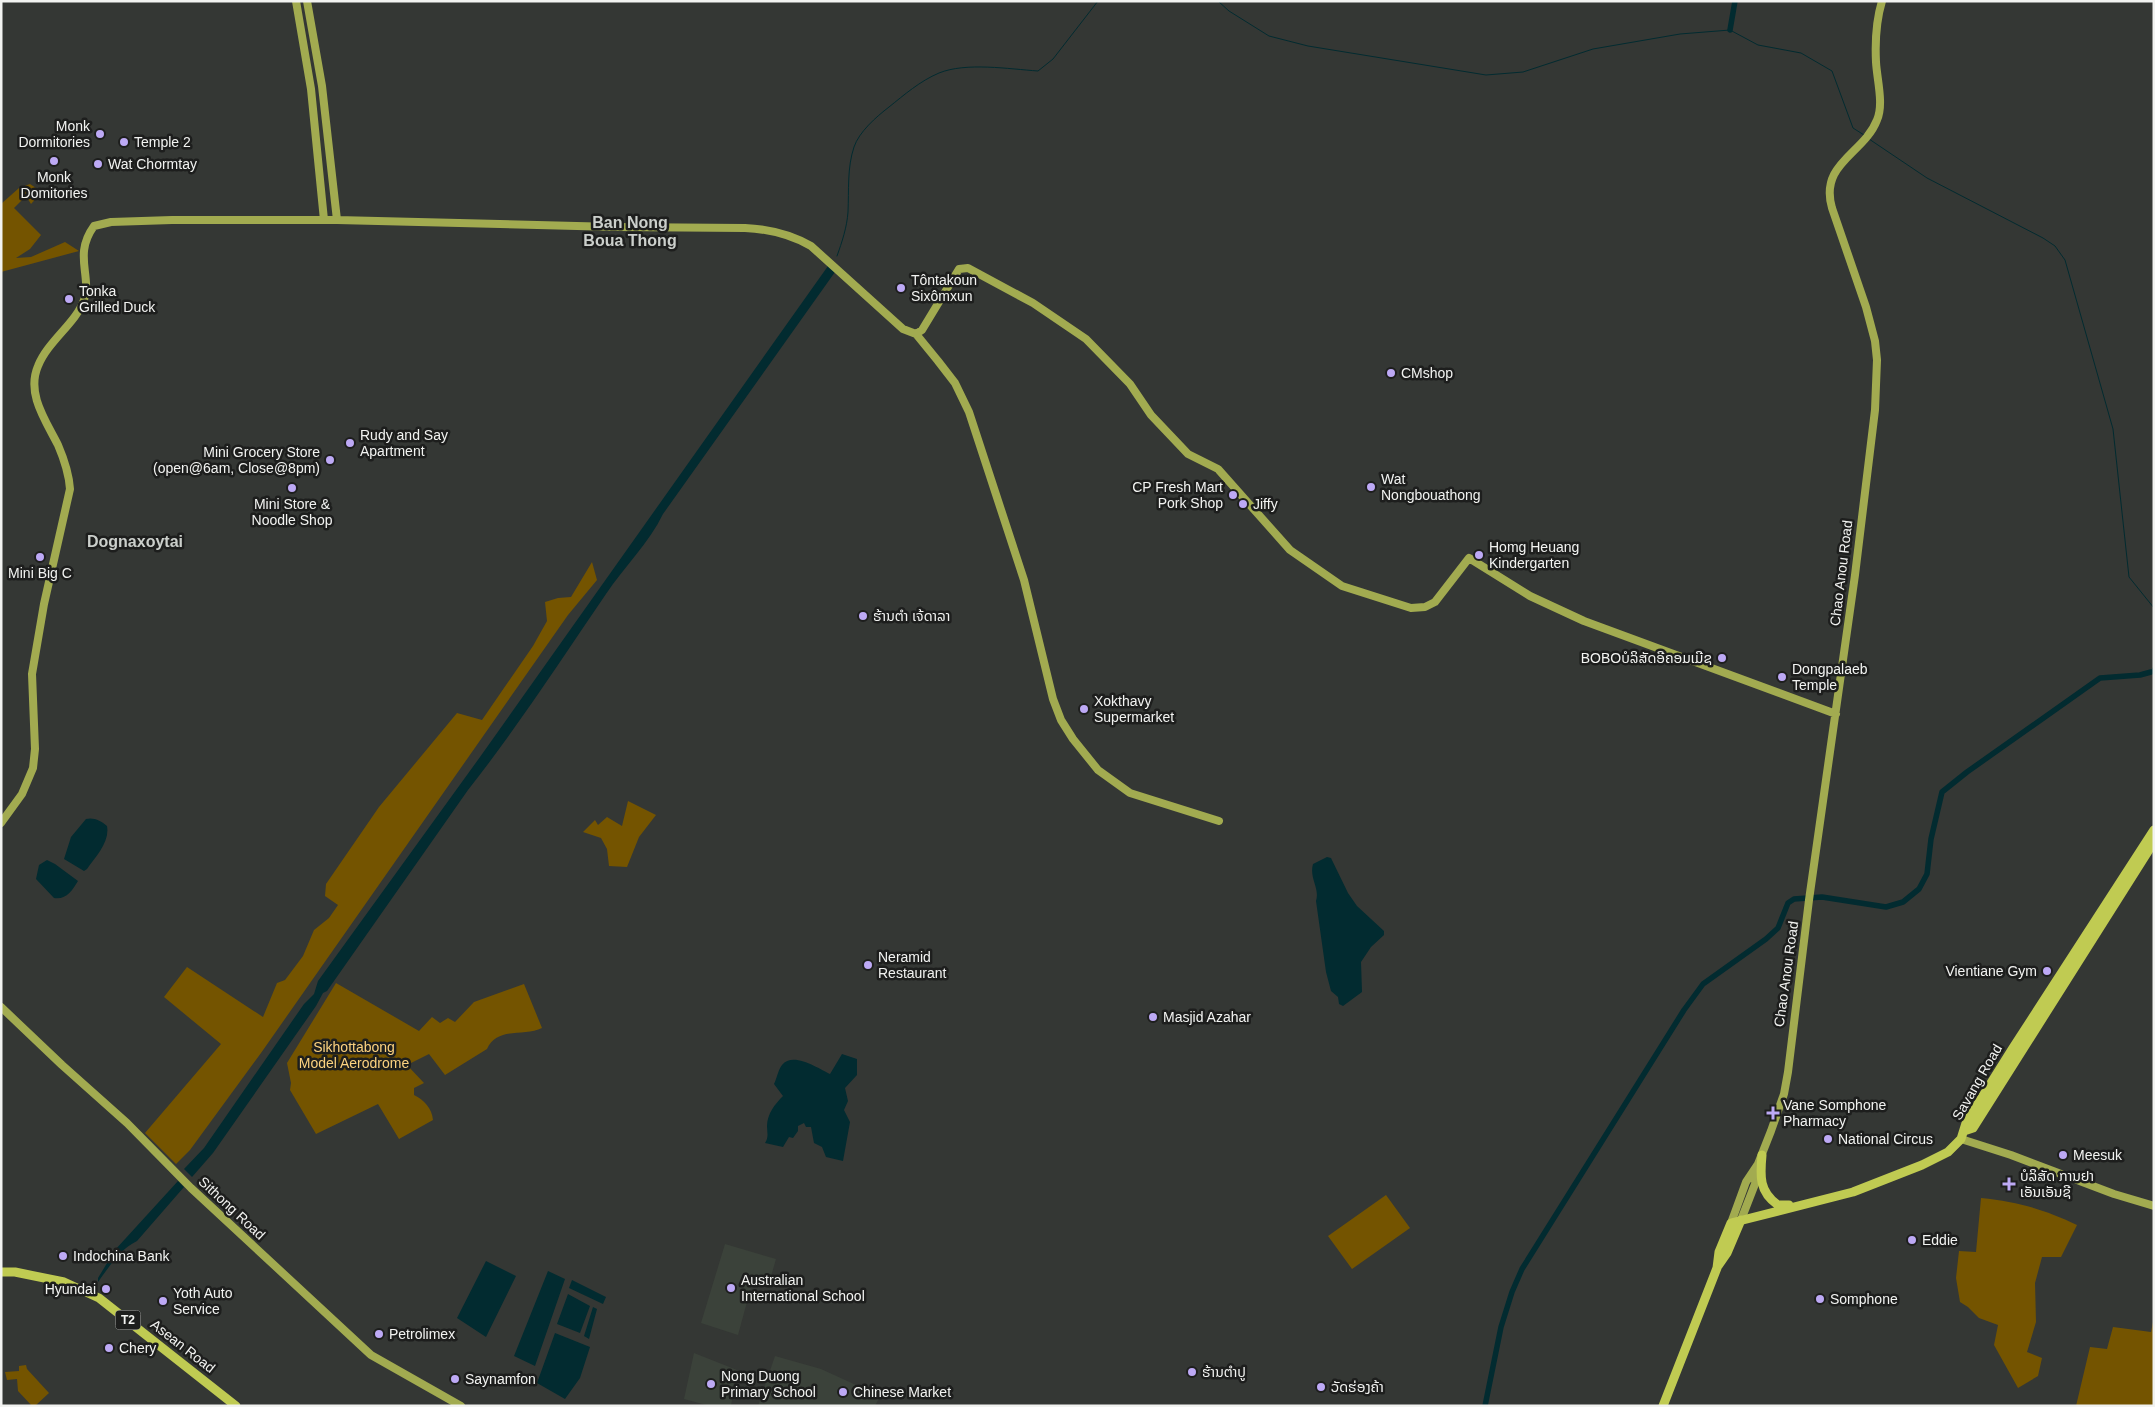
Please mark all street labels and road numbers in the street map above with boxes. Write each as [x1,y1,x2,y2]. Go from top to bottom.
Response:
street label: Chao Anou Road [1827,519,1855,627]
street label: Chao Anou Road [1771,920,1801,1028]
street label: Savang Road [1949,1041,2005,1123]
street label: Sithong Road [196,1173,268,1243]
road number: T2 [116,1310,140,1330]
street label: Asean Road [148,1316,218,1376]

